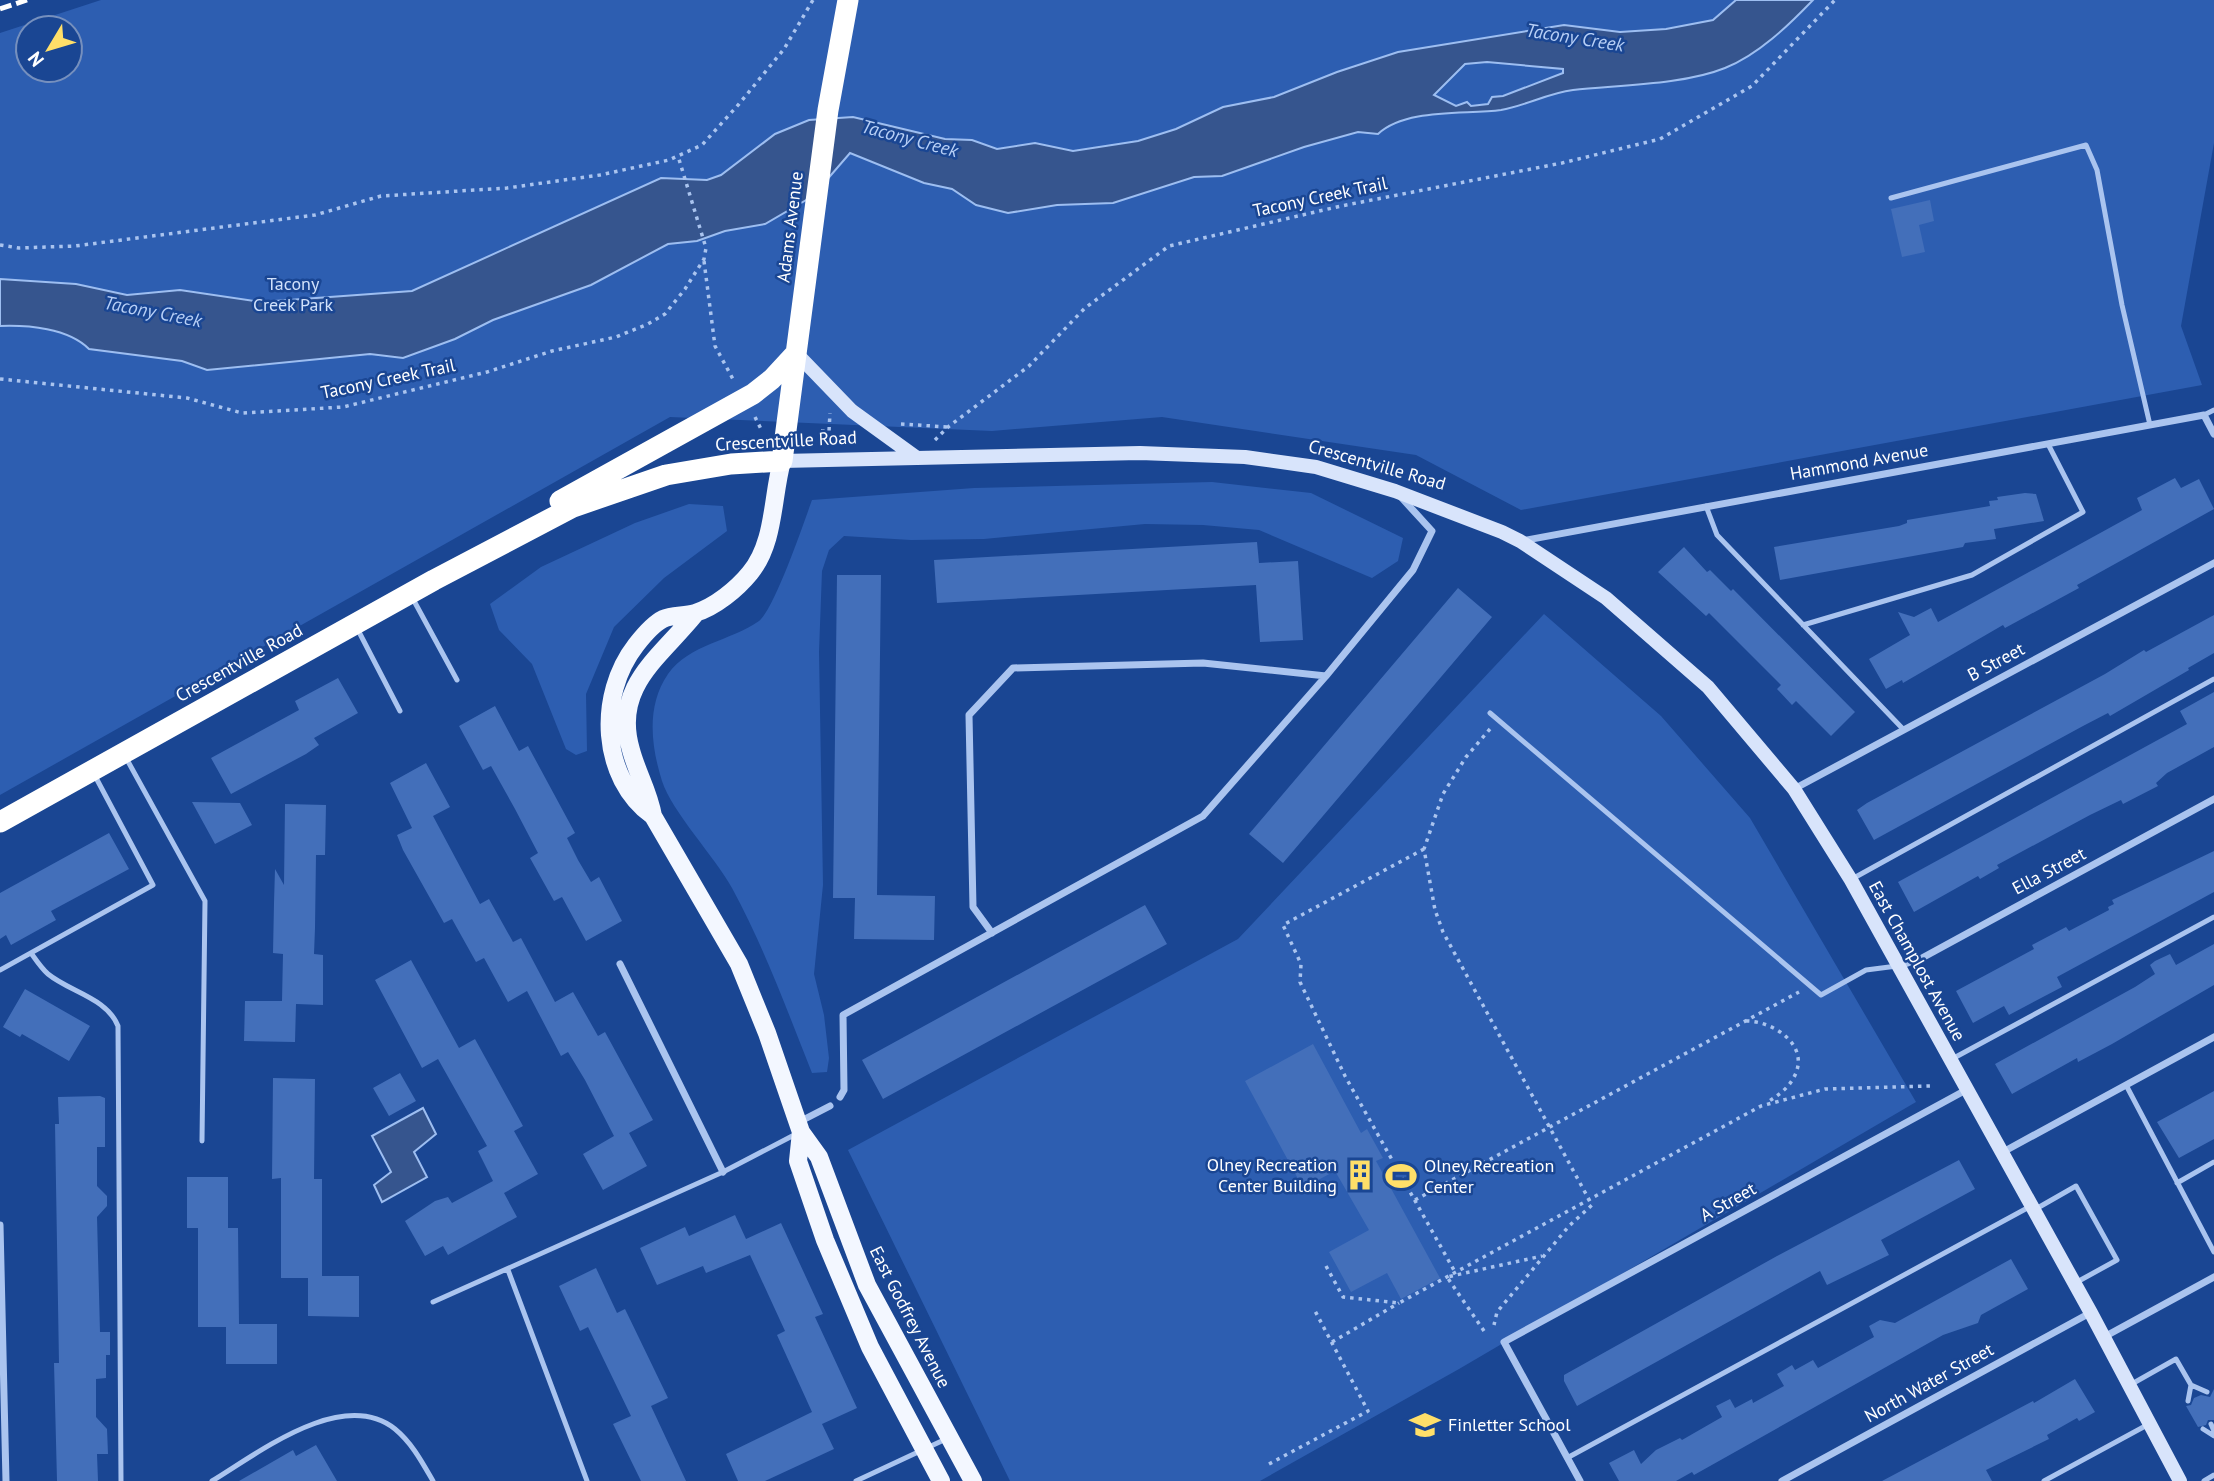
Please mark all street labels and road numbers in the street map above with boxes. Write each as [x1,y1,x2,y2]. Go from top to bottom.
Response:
street label: Adams Avenue [771,170,808,284]
street label: Tacony Creek Trail [1251,171,1390,222]
street label: Tacony Creek Trail [319,353,458,404]
street label: Crescentville Road [715,425,857,456]
street label: Crescentville Road [1306,434,1448,495]
street label: Hammond Avenue [1788,438,1930,485]
street label: Crescentville Road [171,618,306,707]
street label: B Street [1963,637,2028,686]
street label: Ella Street [2008,842,2089,899]
street label: East Champlost Avenue [1864,877,1971,1045]
street label: A Street [1696,1177,1760,1226]
street label: East Godfrey Avenue [865,1242,956,1392]
street label: North Water Street [1860,1338,1997,1427]

